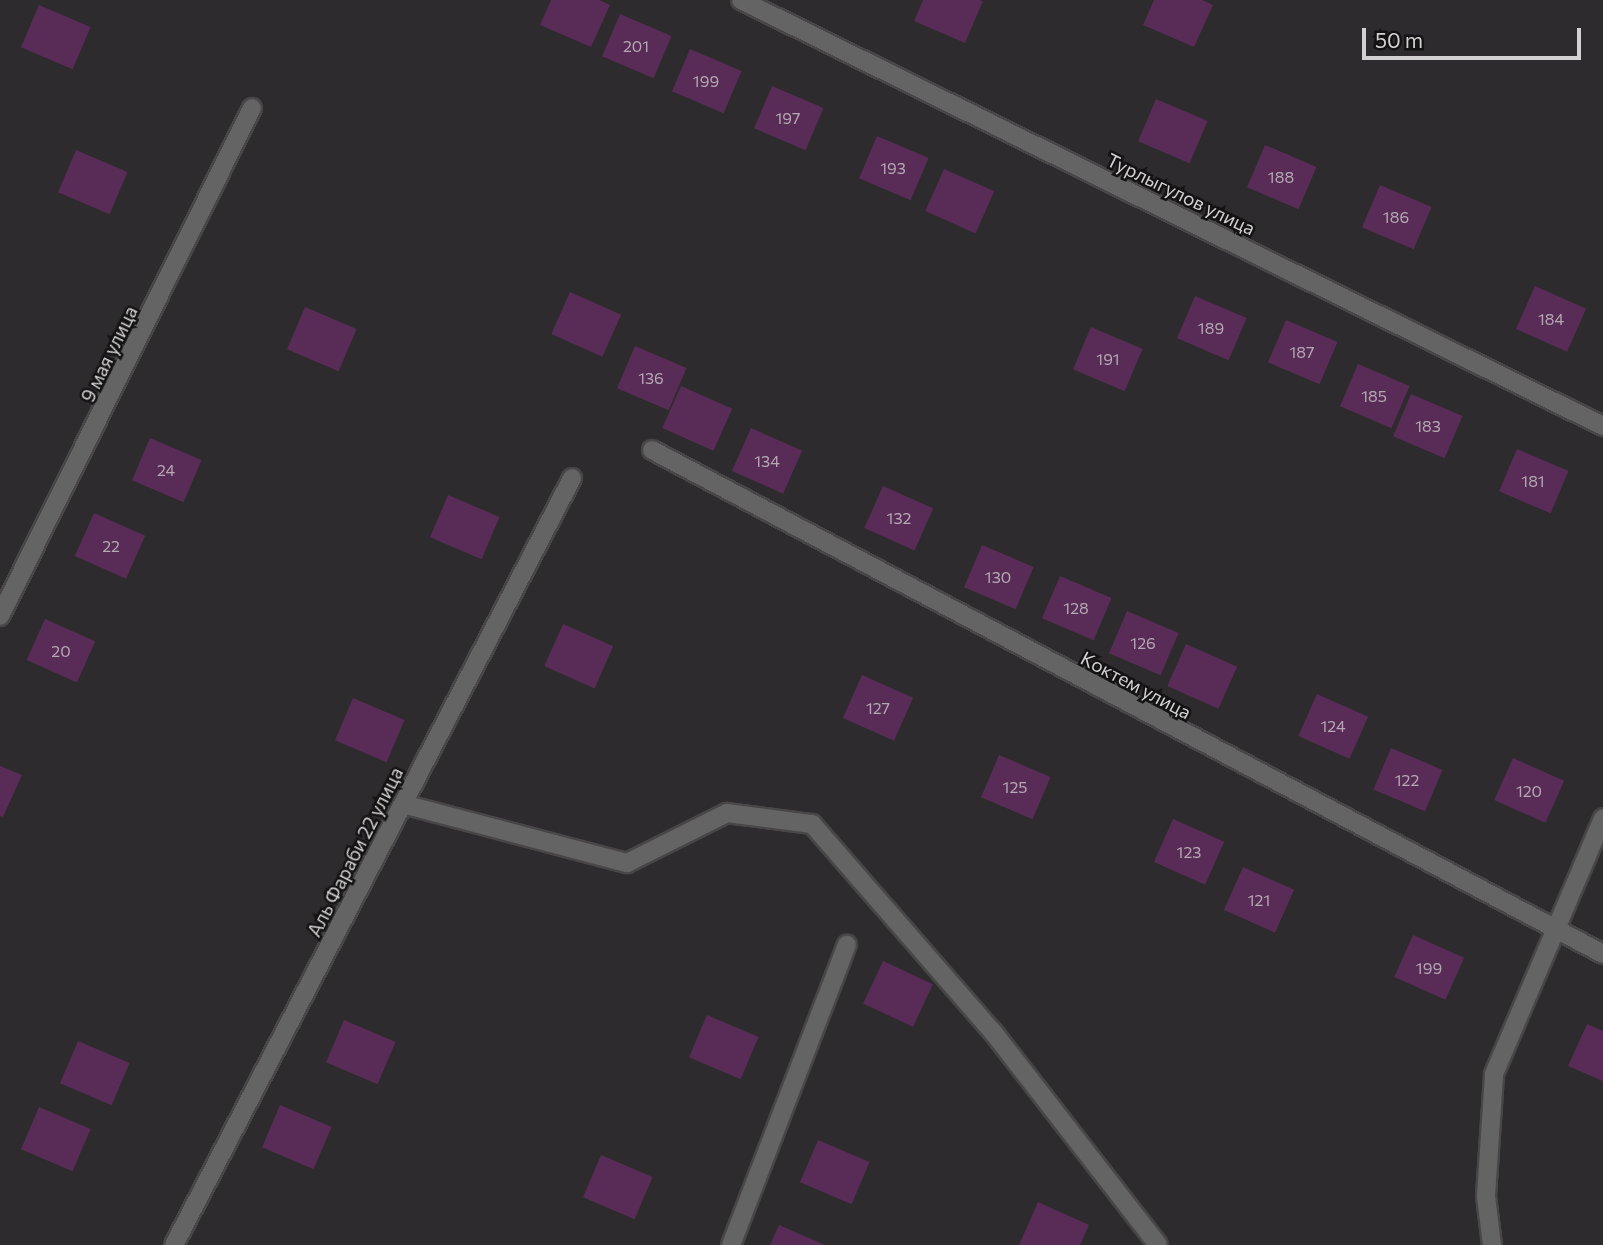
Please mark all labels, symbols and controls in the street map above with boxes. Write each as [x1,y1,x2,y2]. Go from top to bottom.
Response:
scale bar [1365,14,1584,58]
text: 50 m [1375,27,1423,52]
house number: 201 [623,36,649,56]
house number: 199 [693,71,719,91]
house number: 197 [776,108,800,128]
street label: Турлыгулов улица [1103,148,1259,240]
house number: 193 [880,158,906,178]
house number: 188 [1268,167,1294,187]
house number: 186 [1383,207,1409,227]
street label: 9 мая улица [76,302,142,406]
house number: 184 [1538,309,1564,329]
house number: 189 [1198,318,1224,338]
house number: 187 [1290,342,1314,362]
house number: 191 [1096,349,1120,369]
house number: 136 [638,368,664,388]
house number: 185 [1361,386,1387,406]
house number: 183 [1415,416,1441,436]
house number: 134 [754,451,780,471]
house number: 24 [157,460,175,480]
house number: 181 [1521,471,1545,491]
house number: 132 [887,508,911,528]
house number: 22 [102,536,120,556]
house number: 130 [985,567,1011,587]
house number: 128 [1063,598,1089,618]
house number: 126 [1130,633,1156,653]
house number: 20 [51,641,71,661]
street label: Коктем улица [1077,646,1195,724]
house number: 127 [866,698,890,718]
house number: 124 [1320,716,1346,736]
street label: Аль Фараби 22 улица [302,763,408,941]
house number: 122 [1395,770,1419,790]
house number: 125 [1003,777,1027,797]
house number: 120 [1516,781,1542,801]
house number: 123 [1177,842,1201,862]
house number: 121 [1248,890,1270,910]
house number: 199 [1416,958,1442,978]

